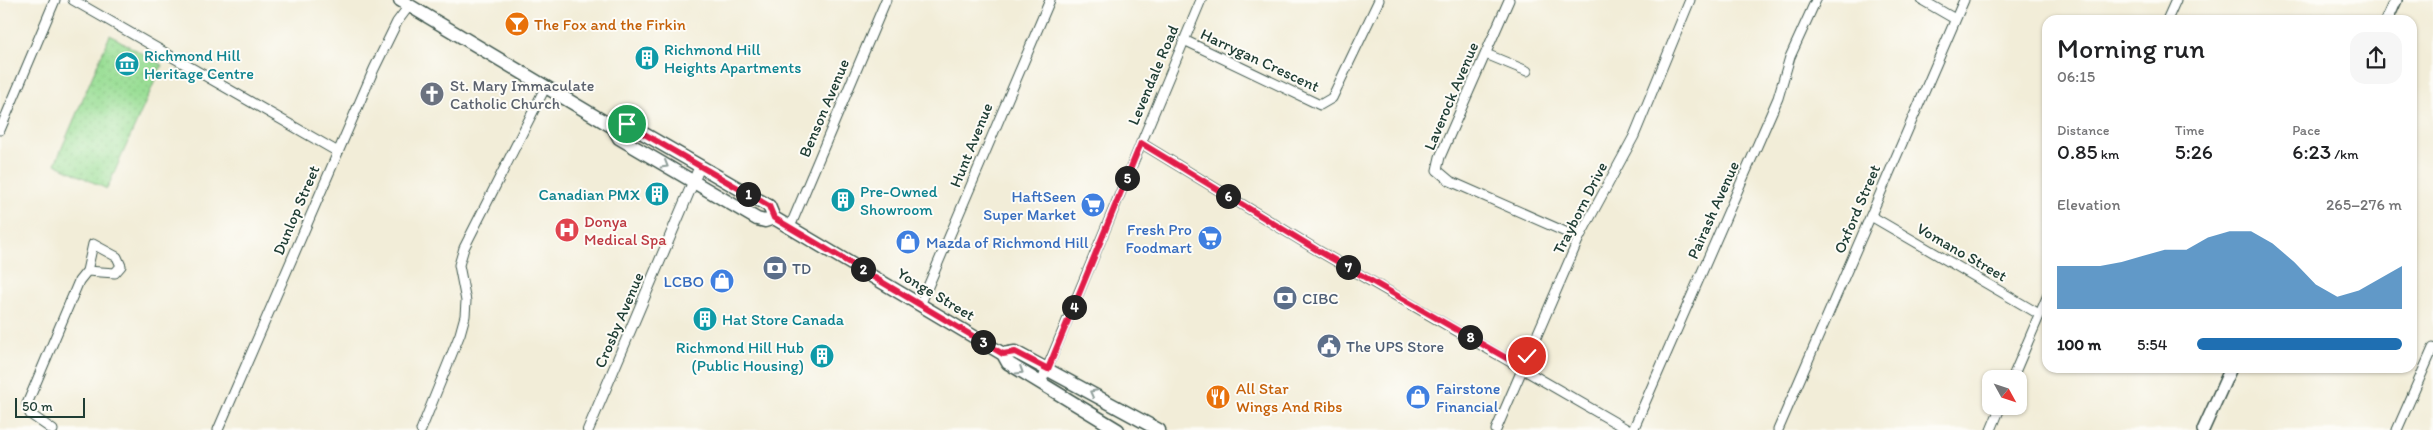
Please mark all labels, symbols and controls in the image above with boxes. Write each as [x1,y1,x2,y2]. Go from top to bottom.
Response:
bar icon: The Fox and the Firkin [504,11,530,37]
place label: The Fox and the Firkin [534,15,686,34]
street label: Levendale Road [1123,22,1183,128]
street label: Harrygan Crescent [1198,24,1322,96]
text: Morning run [2057,31,2205,65]
button: share [2350,32,2402,84]
street label: Laverock Avenue [1420,39,1482,153]
place label: Richmond Hill Heights Apartments [664,40,801,77]
building icon: Richmond Hill Heights Apartments [634,45,660,71]
place label: Richmond Hill Heritage Centre [144,46,254,83]
museum icon: Richmond Hill Heritage Centre [114,51,140,77]
street label: Benson Avenue [795,56,853,160]
text: 06:15 [2057,67,2095,86]
place label: St. Mary Immaculate Catholic Church [450,76,594,113]
church icon: St. Mary Immaculate Catholic Church [419,81,445,107]
street label: Hunt Avenue [945,100,997,190]
pin [606,103,648,145]
icon: arrive [613,110,641,138]
text: Distance [2057,122,2109,139]
text: Time [2175,122,2205,139]
text: Pace [2292,122,2320,139]
text: 0.85 [2057,139,2098,164]
text: 5:26 [2175,139,2213,164]
text: 6:23 [2292,139,2331,164]
text: km [2098,146,2119,163]
text: /km [2331,146,2359,163]
one-way arrow [660,158,669,168]
street label: Pairash Avenue [1683,158,1743,262]
street label: Trayborn Drive [1549,159,1611,257]
street label: Dunlop Street [269,162,323,258]
street label: Oxford Street [1830,162,1884,256]
pin: 5 [1114,166,1140,190]
text: 5 [1124,170,1131,187]
building icon: Canadian PMX [644,181,670,207]
pin: 1 [736,182,760,206]
place label: Pre-Owned Showroom [860,182,938,219]
pin: 6 [1216,184,1240,208]
place label: Canadian PMX [539,185,640,204]
text: 1 [745,186,752,203]
building icon: Pre-Owned Showroom [830,187,856,213]
place label: HaftSeen Super Market [983,187,1076,224]
text: 6 [1225,188,1232,205]
supermarket icon: HaftSeen Super Market [1080,192,1106,218]
text: Elevation [2057,195,2121,214]
text: 265–276 m [2326,195,2402,214]
place label: Donya Medical Spa [584,212,667,249]
hospital icon: Donya Medical Spa [554,217,580,243]
street label: Vomano Street [1913,218,2011,286]
place label: Fresh Pro Foodmart [1126,220,1192,257]
supermarket icon: Fresh Pro Foodmart [1197,225,1223,251]
shop icon: Mazda of Richmond Hill [895,229,921,255]
place label: Mazda of Richmond Hill [926,233,1089,252]
pin: 7 [1336,254,1360,280]
bank icon: TD [762,255,788,281]
pin: 2 [850,256,876,282]
place label: TD [792,259,811,278]
text: 7 [1345,259,1352,276]
text: 2 [860,261,867,278]
street label: Yonge Street [894,263,978,325]
shop icon: LCBO [709,268,735,294]
street label: Crosby Avenue [590,269,648,371]
place label: LCBO [664,272,704,291]
bank icon: CIBC [1272,285,1298,311]
place label: CIBC [1302,289,1339,308]
pin: 4 [1062,294,1086,320]
text: 4 [1070,299,1079,316]
building icon: Hat Store Canada [692,306,718,332]
place label: Hat Store Canada [722,310,845,329]
pin: 8 [1458,324,1482,350]
text: 8 [1467,329,1474,346]
pin: 3 [970,330,996,354]
public building icon: The UPS Store [1316,333,1342,359]
text: 3 [980,334,987,351]
pin [1506,335,1548,377]
text: 100 m [2057,335,2101,354]
text: 5:54 [2137,335,2167,354]
place label: The UPS Store [1346,337,1444,356]
place label: Richmond Hill Hub (Public Housing) [676,338,804,375]
icon: check [1513,342,1541,370]
building icon: Richmond Hill Hub (Public Housing) [809,343,835,369]
one-way arrow [1014,364,1023,374]
north arrow [1982,370,2028,415]
map controls [1982,370,2027,415]
place label: All Star Wings And Ribs [1236,379,1342,416]
place label: Fairstone Financial [1436,379,1500,416]
restaurant icon: All Star Wings And Ribs [1205,384,1231,410]
shop icon: Fairstone Financial [1405,384,1431,410]
one-way arrow [1089,389,1098,399]
scale bar [15,395,85,418]
text: 50 m [22,398,53,415]

